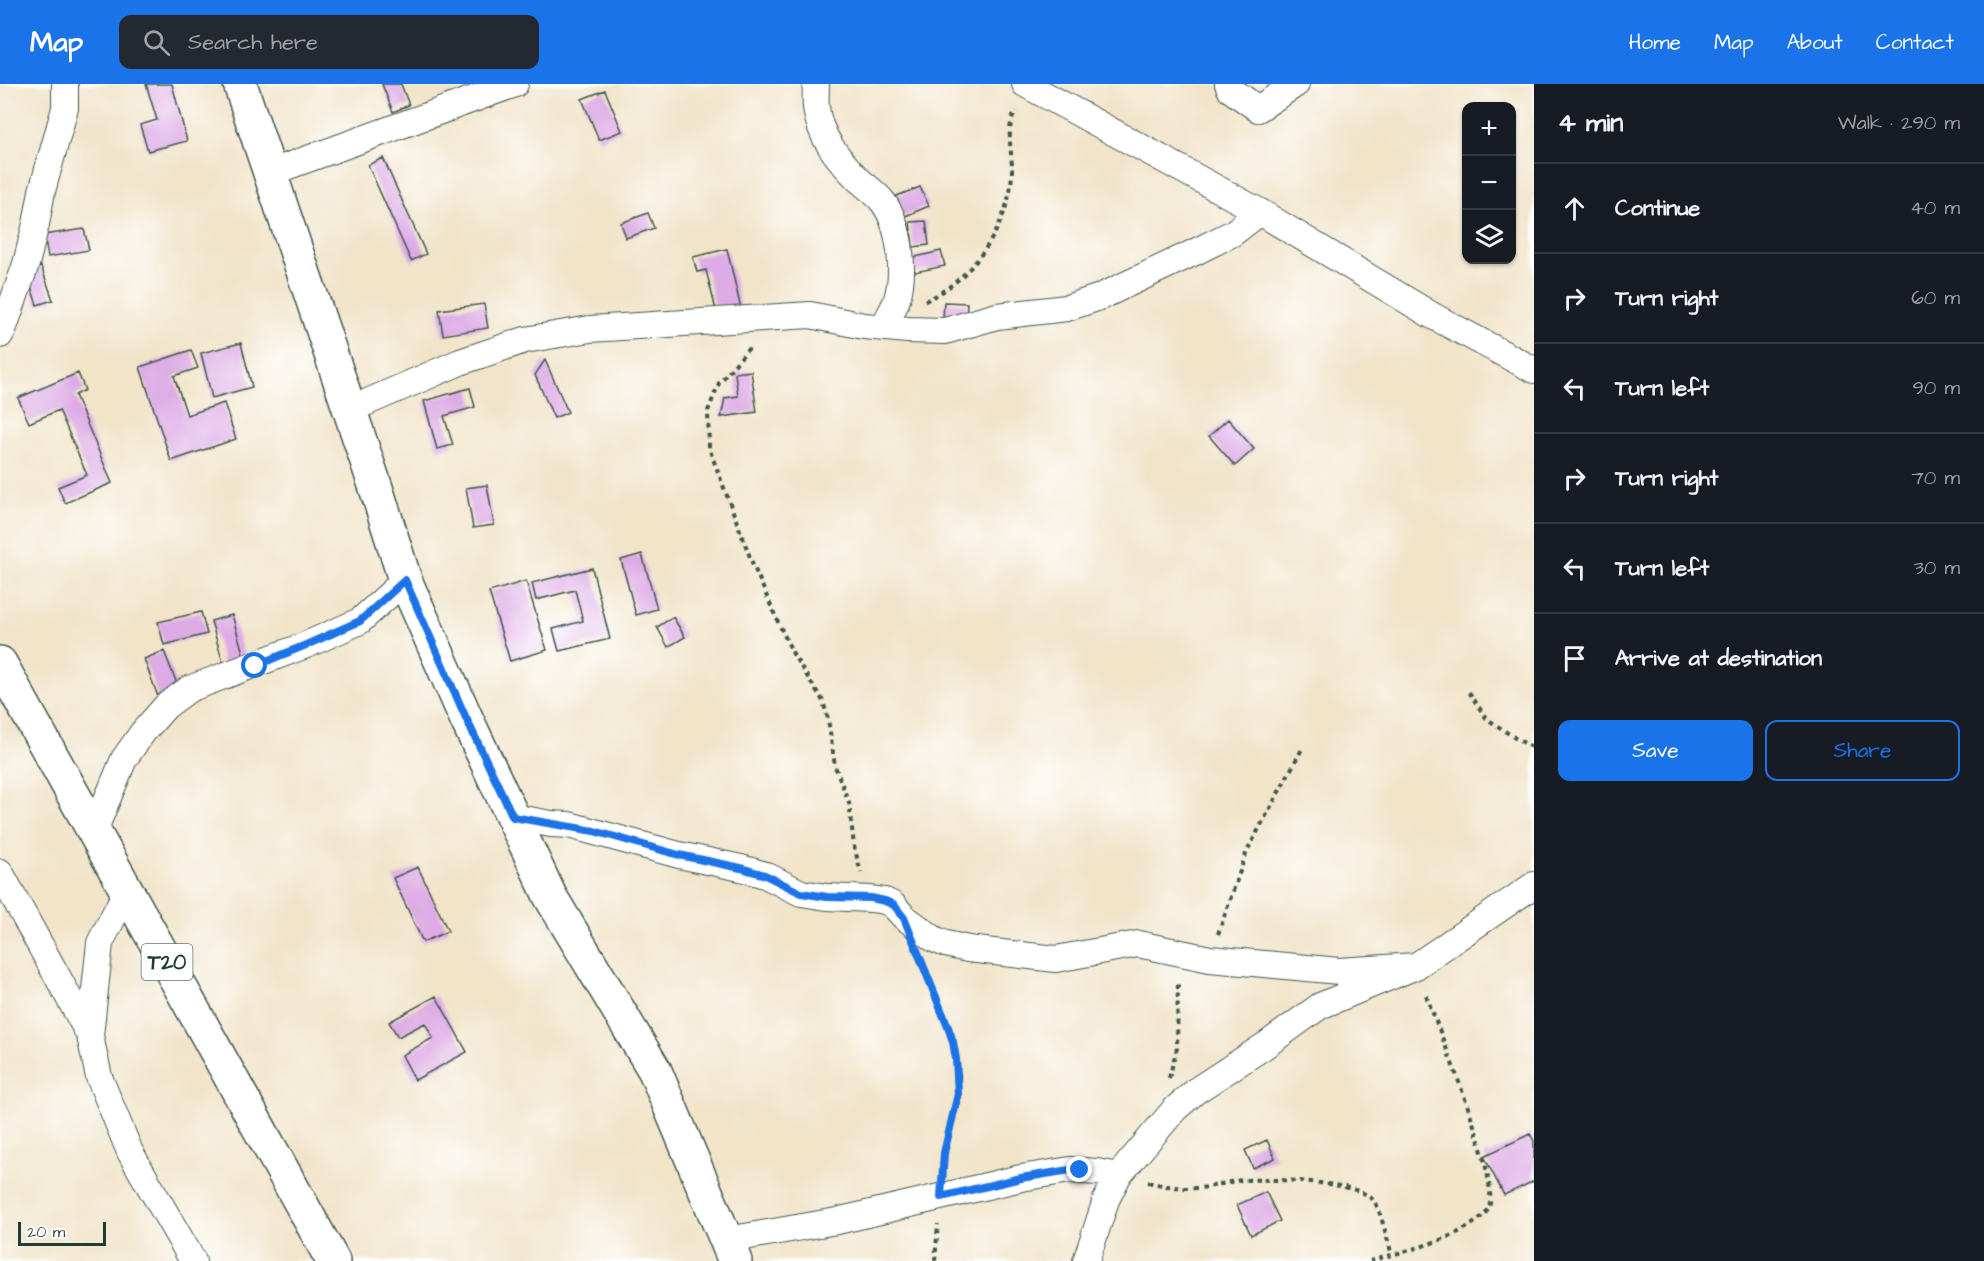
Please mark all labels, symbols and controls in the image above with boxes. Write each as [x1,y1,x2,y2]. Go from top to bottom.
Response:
search box [119,15,539,69]
text: Map [30,23,83,62]
icon: search [140,26,173,59]
text: Search here [188,27,318,58]
text: Home [1629,28,1681,57]
text: Map [1714,28,1754,57]
text: About [1787,28,1843,57]
text: Contact [1876,28,1954,57]
map controls [1462,102,1516,264]
button: + [1462,102,1516,156]
text: 4 min [1558,105,1623,141]
text: Walk · 290 m [1838,109,1960,137]
button: − [1462,156,1516,210]
icon: ahead [1558,192,1591,225]
text: Continue [1615,193,1700,224]
text: 40 m [1910,194,1960,222]
button: layers [1462,210,1516,264]
icon: right [1558,282,1591,315]
text: Turn right [1615,283,1718,314]
text: 60 m [1911,284,1960,312]
icon: left [1558,372,1591,405]
text: Turn left [1615,373,1709,404]
text: 90 m [1912,374,1960,402]
icon: right [1558,462,1591,495]
text: Turn right [1615,463,1718,494]
text: 70 m [1912,464,1960,492]
icon: left [1558,552,1591,585]
text: Turn left [1615,553,1709,584]
text: 30 m [1914,554,1960,582]
icon: arrive [1558,642,1591,675]
text: Arrive at destination [1615,643,1822,674]
route start [241,652,267,678]
button: Save [1558,720,1753,781]
button: Share [1765,720,1960,781]
road number: T20 [142,944,192,980]
route end [1066,1156,1092,1182]
scale bar [18,1219,106,1246]
text: 20 m [27,1221,65,1243]

